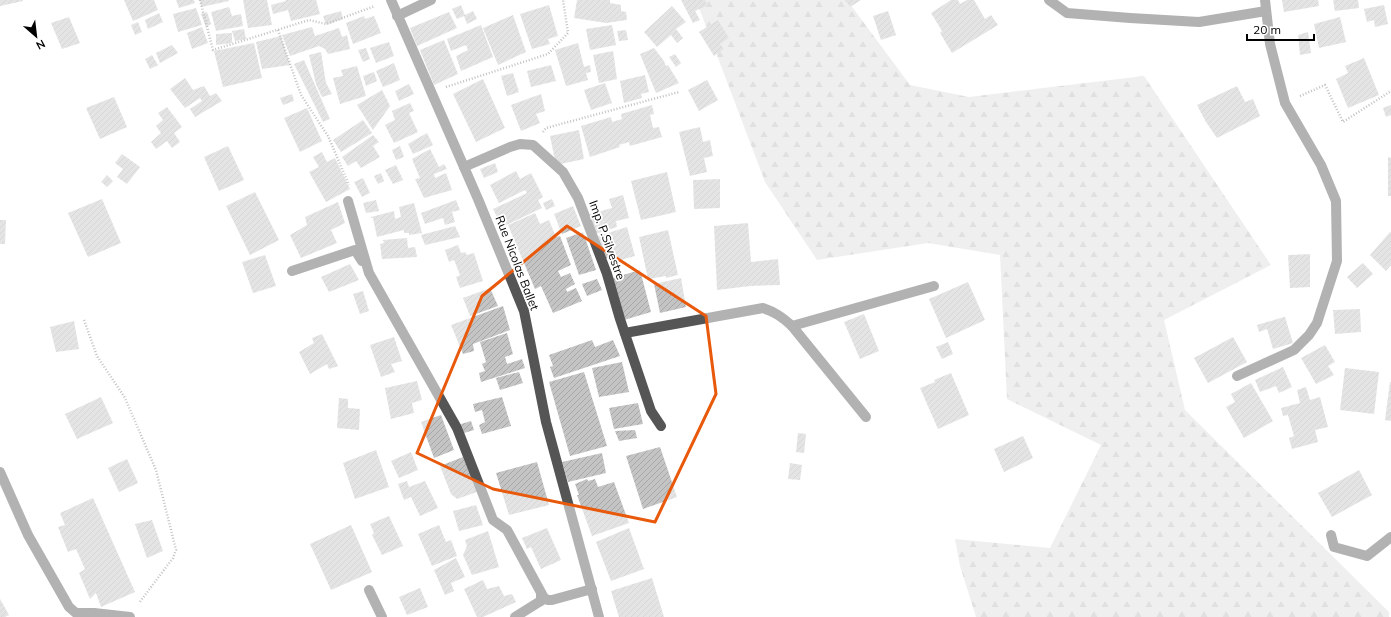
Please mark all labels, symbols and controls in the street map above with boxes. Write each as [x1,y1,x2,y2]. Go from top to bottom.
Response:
north arrow [16,16,56,56]
scale bar [1247,16,1314,42]
text: 20 m [1253,22,1281,37]
text: N [34,37,48,53]
street label: Imp. P.Silvestre [586,198,629,282]
street label: Rue Nicolas Ballet [492,213,542,312]

